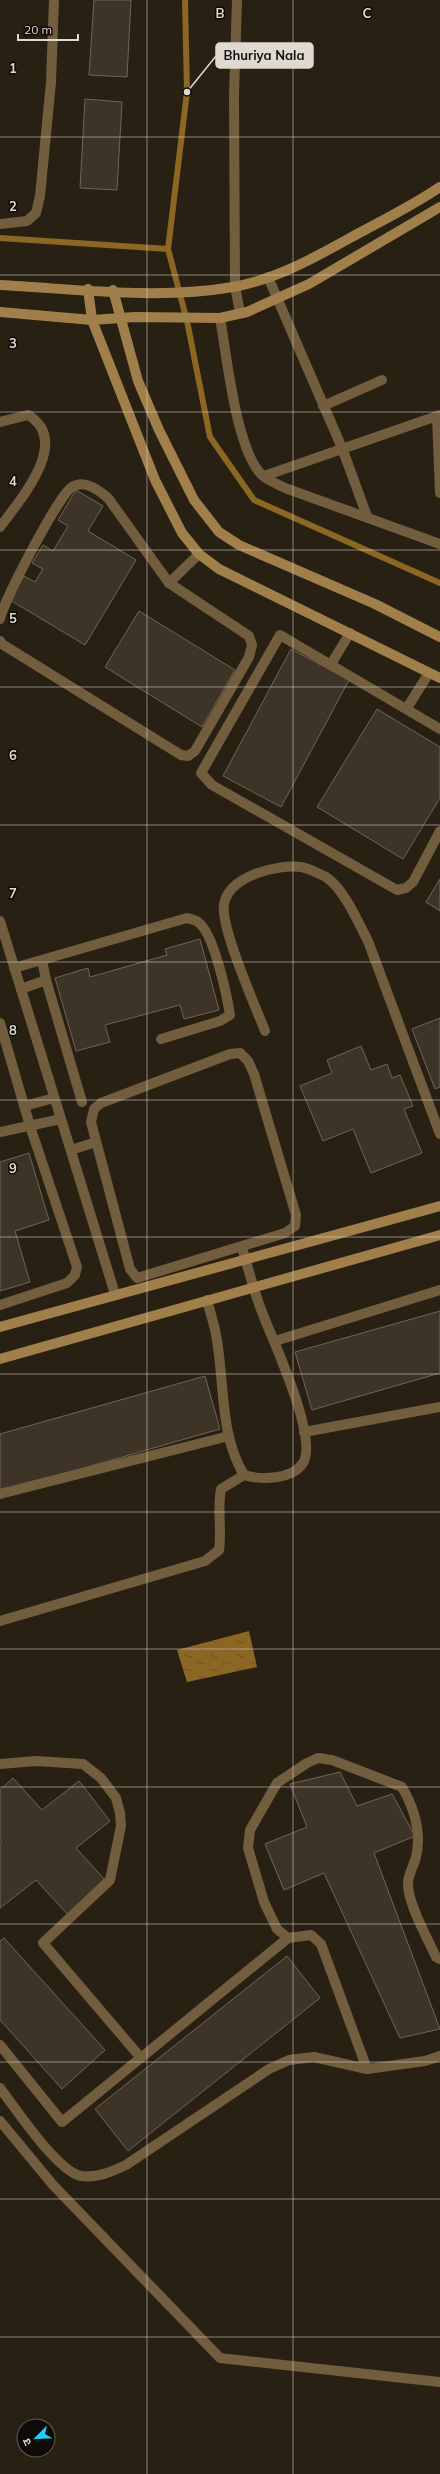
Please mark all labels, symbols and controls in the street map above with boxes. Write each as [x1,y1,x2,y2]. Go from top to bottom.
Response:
text: B [216,5,225,21]
text: C [363,5,372,21]
scale bar [18,16,78,42]
text: 20 m [24,22,52,37]
callout: Bhuriya Nala [216,43,313,68]
text: Bhuriya Nala [224,47,304,64]
text: 1 [9,60,17,76]
text: 2 [9,198,17,214]
text: 3 [9,335,17,351]
text: 4 [9,473,17,489]
text: 5 [9,610,17,626]
text: 6 [9,747,17,763]
text: 7 [9,885,17,901]
text: 8 [9,1022,17,1038]
text: 9 [9,1160,17,1176]
north arrow [16,2418,56,2458]
text: उ [19,2436,35,2448]

